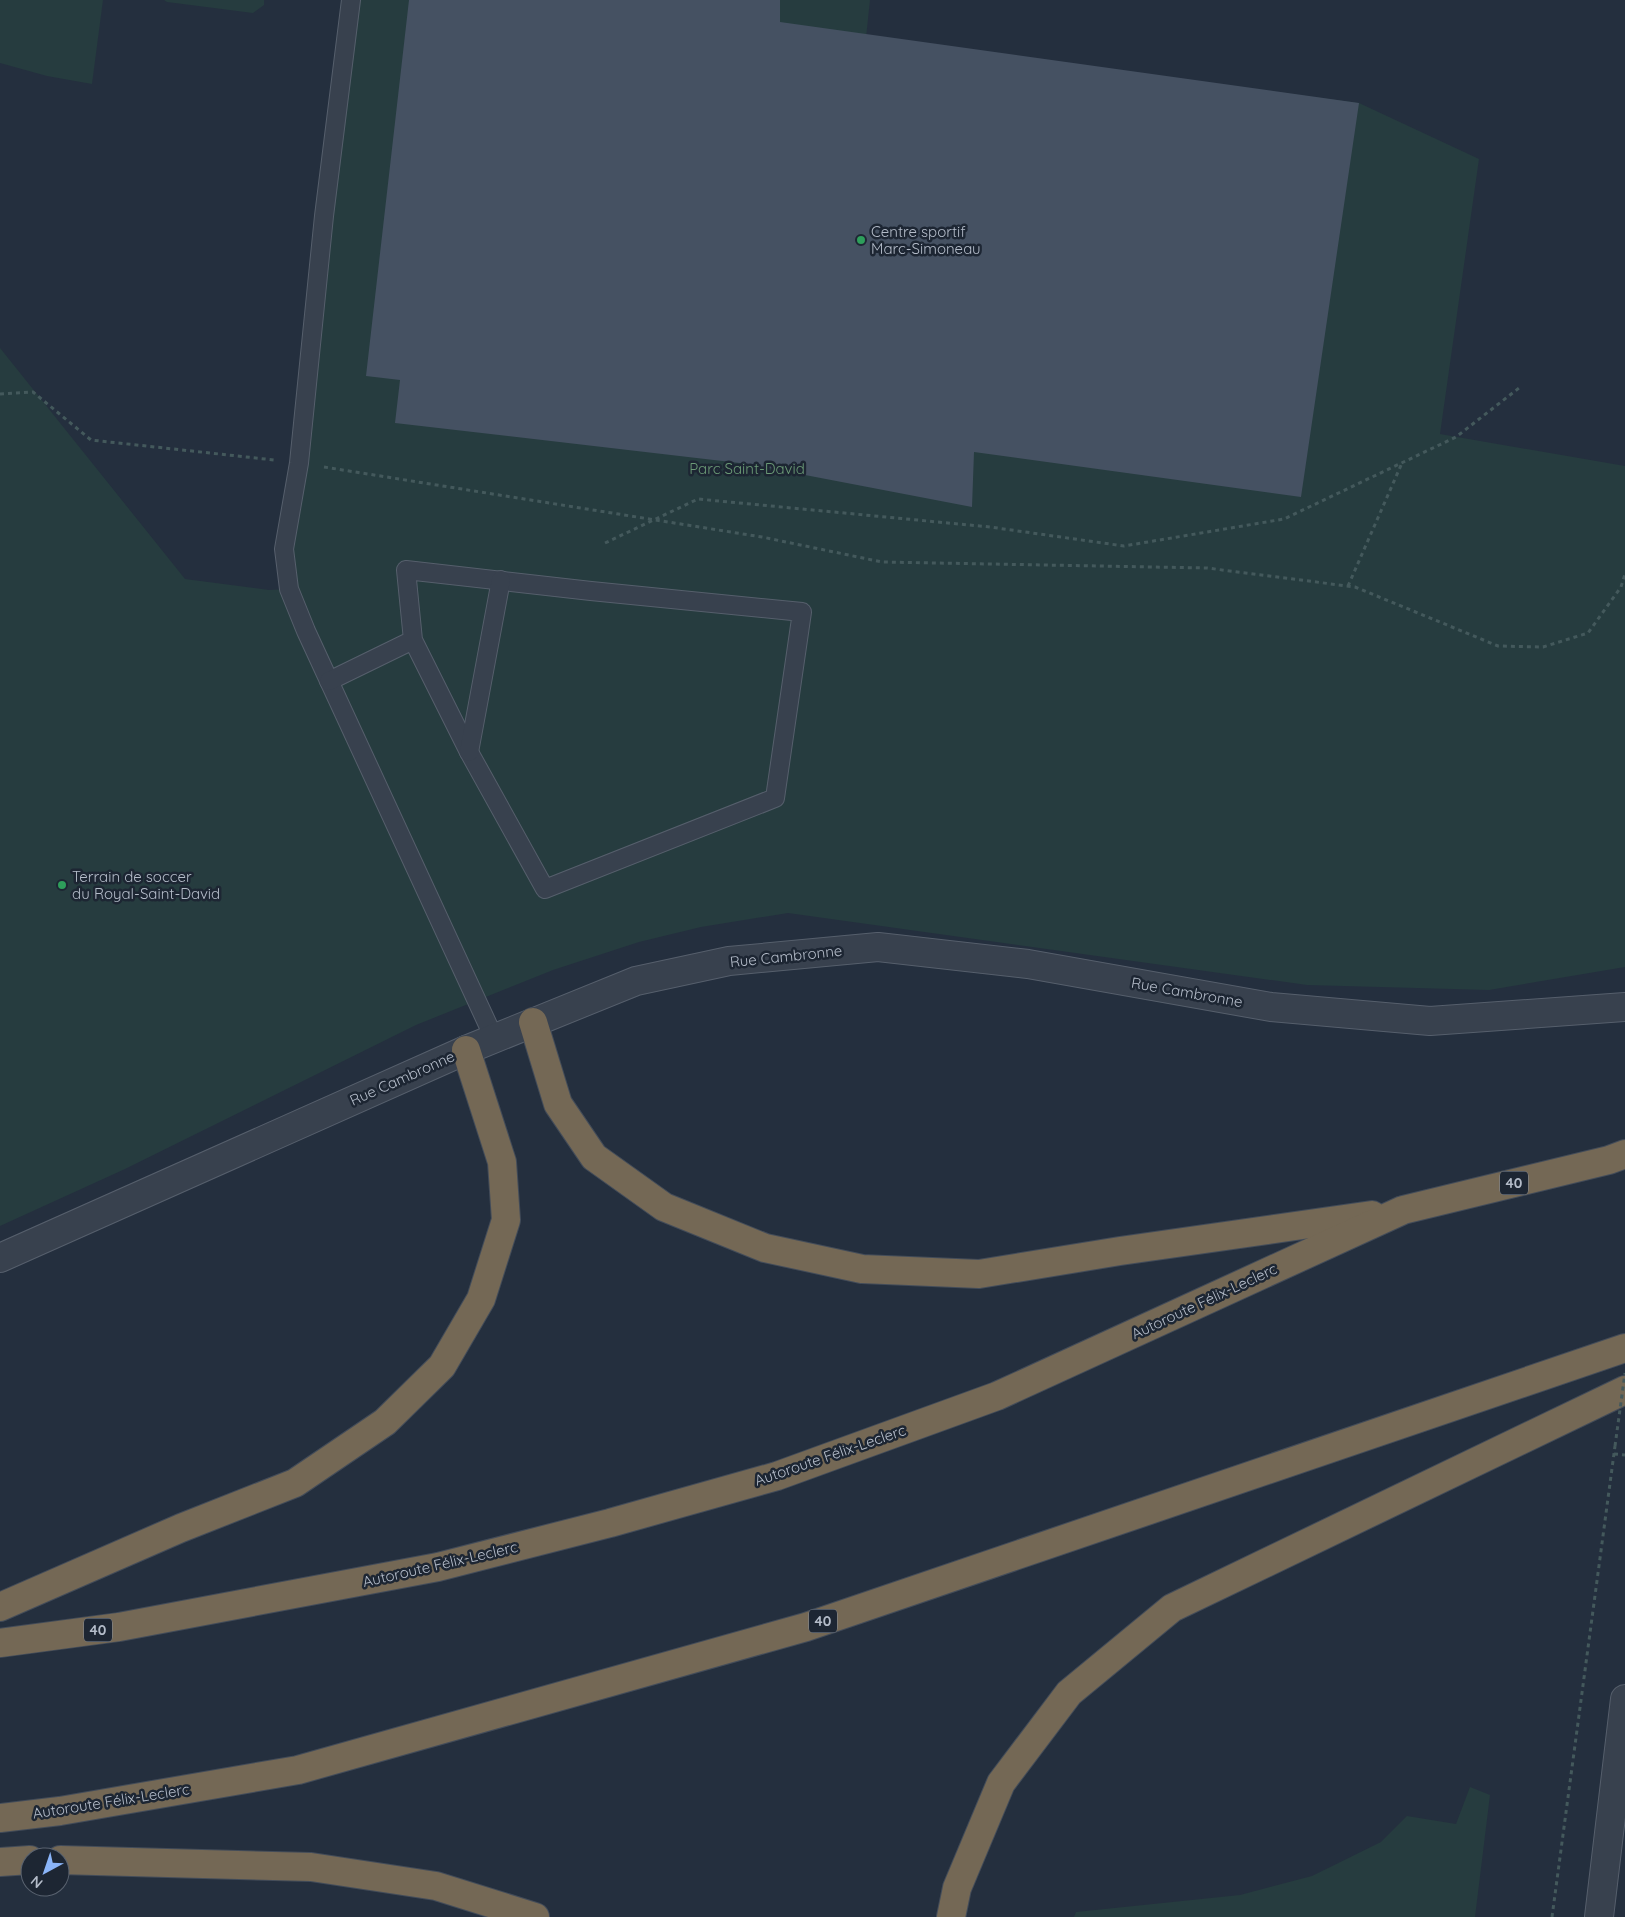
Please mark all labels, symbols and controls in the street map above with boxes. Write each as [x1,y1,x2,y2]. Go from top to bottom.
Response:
place label: Centre sportif Marc-Simoneau [871,222,981,258]
marker: Centre sportif Marc-Simoneau [855,234,867,246]
park label: Parc Saint-David [689,459,805,478]
place label: Terrain de soccer du Royal-Saint-David [72,867,220,903]
marker: Terrain de soccer du Royal-Saint-David [56,879,68,891]
street label: Rue Cambronne [729,941,843,971]
street label: Rue Cambronne [1130,973,1244,1011]
street label: Rue Cambronne [347,1046,457,1110]
road number: 40 [1500,1172,1528,1194]
street label: Autoroute Félix-Leclerc [1128,1259,1280,1343]
street label: Autoroute Félix-Leclerc [752,1420,908,1490]
street label: Autoroute Félix-Leclerc [361,1537,520,1591]
road number: 40 [809,1610,837,1632]
road number: 40 [84,1618,112,1642]
street label: Autoroute Félix-Leclerc [31,1779,191,1823]
north arrow [20,1847,70,1897]
text: N [27,1872,46,1892]

